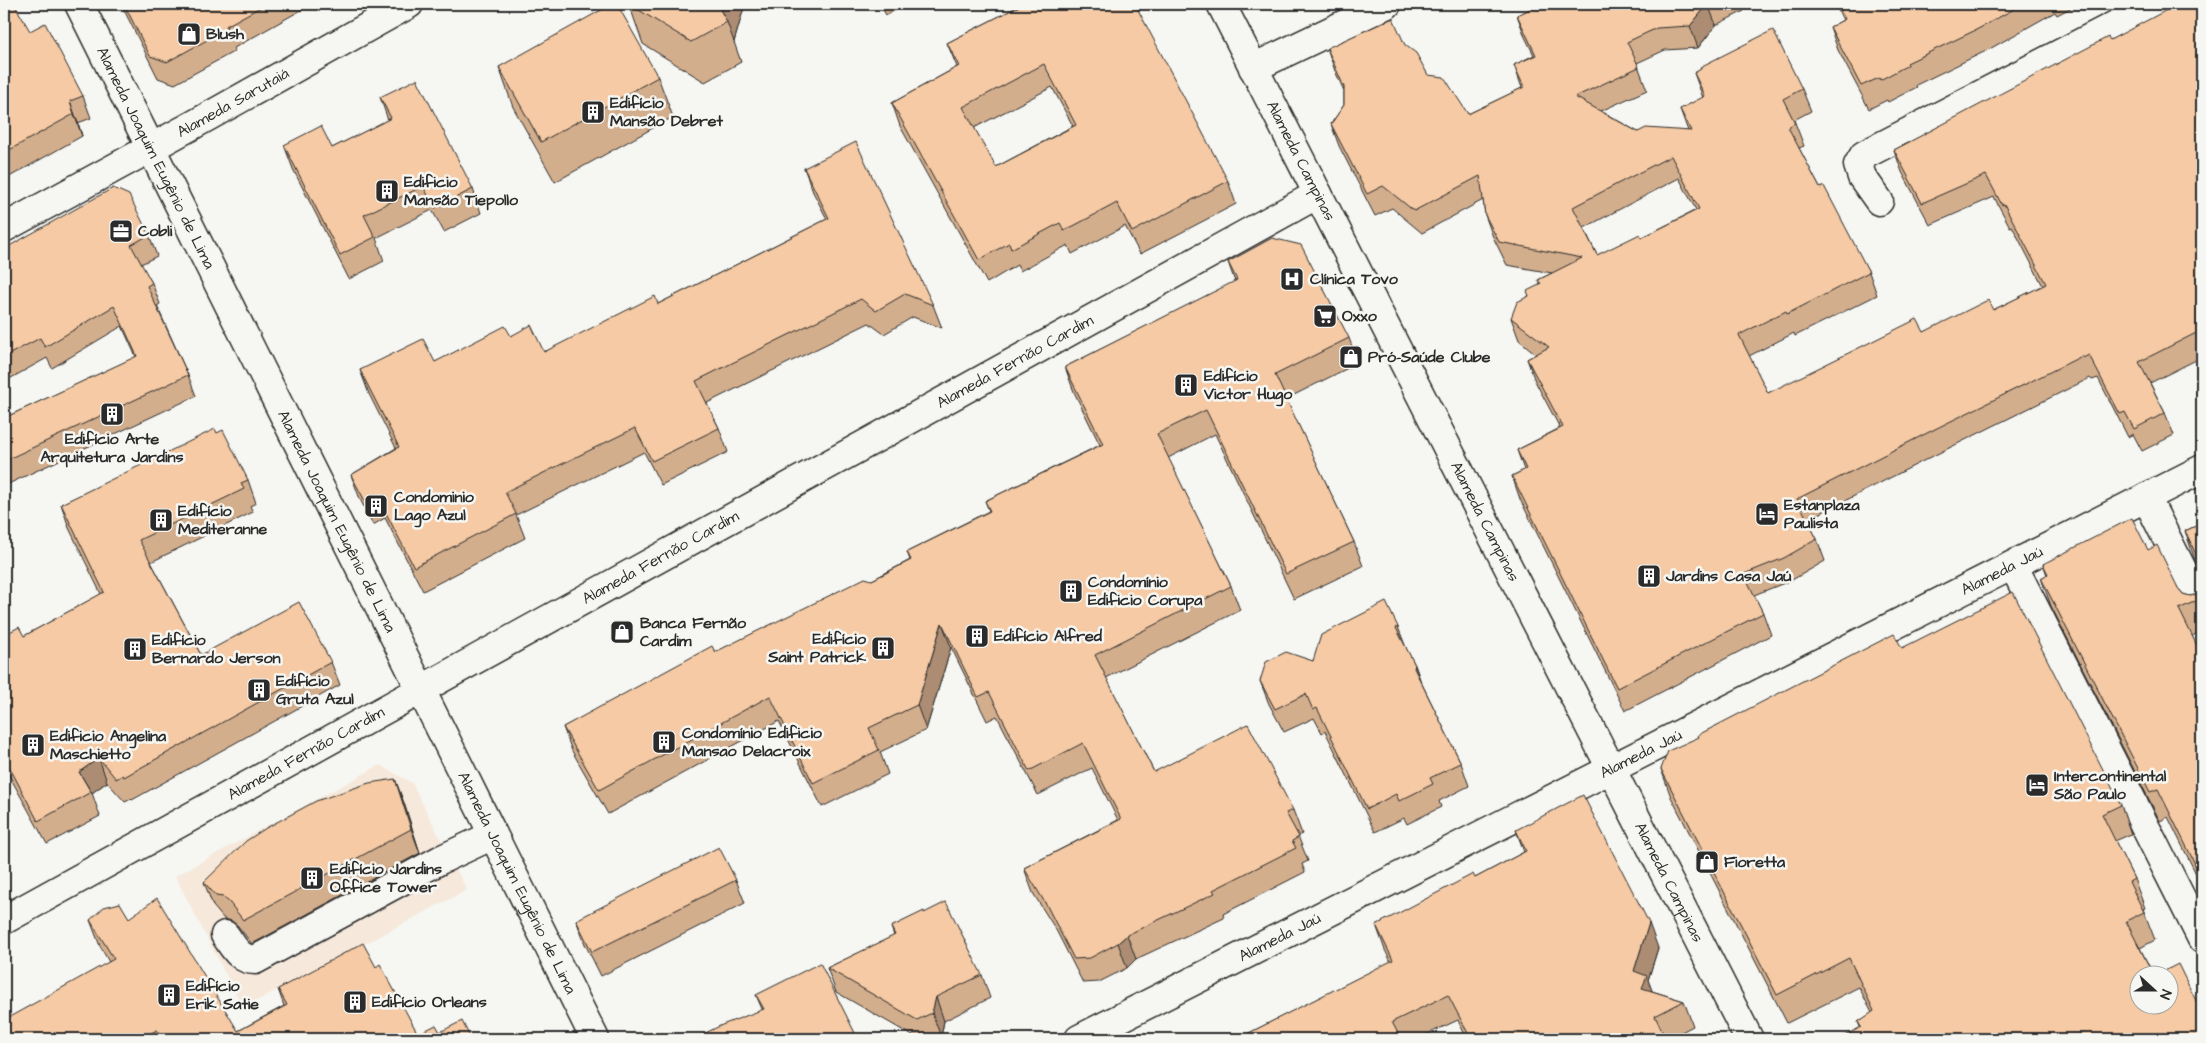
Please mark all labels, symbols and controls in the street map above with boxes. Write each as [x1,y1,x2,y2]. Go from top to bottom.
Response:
shop icon: Blush [176,21,202,47]
place label: Blush [206,23,245,45]
street label: Alameda Joaquim Eugênio de Lima [91,43,220,273]
street label: Alameda Sarutaiá [173,62,293,143]
place label: Edifício Mansão Debret [610,92,723,132]
street label: Alameda Campinas [1261,97,1341,225]
building icon: Edifício Mansão Debret [580,99,606,125]
place label: Edificio Mansão Tiepollo [404,171,519,211]
building icon: Edificio Mansão Tiepollo [374,178,400,204]
office icon: Cobli [108,218,134,244]
place label: Cobli [138,220,173,242]
hospital icon: Clínica Tovo [1279,266,1305,292]
place label: Clínica Tovo [1310,268,1399,290]
supermarket icon: Oxxo [1312,303,1338,329]
place label: Oxxo [1342,305,1378,327]
street label: Alameda Fernão Cardim [933,309,1098,414]
shop icon: Pró-Saúde Clube [1338,344,1364,370]
place label: Pró-Saúde Clube [1368,346,1491,368]
place label: Edifício Victor Hugo [1203,365,1293,407]
building icon: Edifício Victor Hugo [1173,372,1199,398]
building icon: Edifício Arte Arquitetura Jardins [99,401,125,427]
street label: Alameda Joaquim Eugênio de Lima [272,406,402,636]
place label: Edifício Arte Arquitetura Jardins [40,428,184,468]
street label: Alameda Campinas [1445,458,1525,585]
place label: Condominio Lago Azul [394,486,475,528]
building icon: Condominio Lago Azul [363,493,389,519]
place label: Estanplaza Paulista [1784,494,1861,534]
place label: Edifício Mediteranne [178,500,268,540]
hotel icon: Estanplaza Paulista [1754,501,1780,527]
street label: Alameda Fernão Cardim [578,505,743,610]
building icon: Edifício Mediteranne [148,507,174,533]
street label: Alameda Jaú [1957,540,2047,601]
building icon: Jardins Casa Jaú [1636,563,1662,589]
place label: Jardins Casa Jaú [1665,565,1791,587]
place label: Condomínio Edificio Corupa [1088,571,1203,611]
building icon: Condomínio Edificio Corupa [1058,578,1084,604]
place label: Banca Fernão Cardim [640,612,747,652]
shop icon: Banca Fernão Cardim [609,619,635,645]
building icon: Edifício Alfred [964,623,990,649]
place label: Edifício Alfred [994,625,1103,647]
place label: Edifício Saint Patrick [767,628,867,668]
place label: Edifício Bernardo Jerson [152,629,280,669]
building icon: Edifício Saint Patrick [870,635,896,661]
building icon: Edifício Bernardo Jerson [122,636,148,662]
place label: Edifício Gruta Azul [276,670,354,710]
building icon: Edifício Gruta Azul [246,677,272,703]
street label: Alameda Fernão Cardim [224,701,389,805]
place label: Condomínio Edificio Mansao Delacroix [682,722,823,762]
street label: Alameda Jaú [1596,724,1686,784]
place label: Edificio Angelina Maschietto [50,725,167,765]
building icon: Condomínio Edificio Mansao Delacroix [651,729,677,755]
building icon: Edificio Angelina Maschietto [20,732,46,758]
place label: Intercontinental São Paulo [2053,765,2167,805]
street label: Alameda Joaquim Eugênio de Lima [452,768,582,998]
hotel icon: Intercontinental São Paulo [2024,772,2050,798]
street label: Alameda Campinas [1629,818,1709,946]
shop icon: Fioretta [1694,849,1720,875]
place label: Fioretta [1724,851,1786,873]
place label: Edifício Jardins Office Tower [330,858,442,898]
building icon: Edifício Jardins Office Tower [299,865,325,891]
street label: Alameda Jaú [1235,907,1325,967]
north arrow [2128,966,2178,1016]
place label: Edifício Erik Satie [186,975,259,1015]
building icon: Edifício Erik Satie [156,982,182,1008]
text: N [2154,987,2176,1002]
building icon: Edifício Orleans [342,989,368,1015]
place label: Edifício Orleans [372,991,487,1013]

